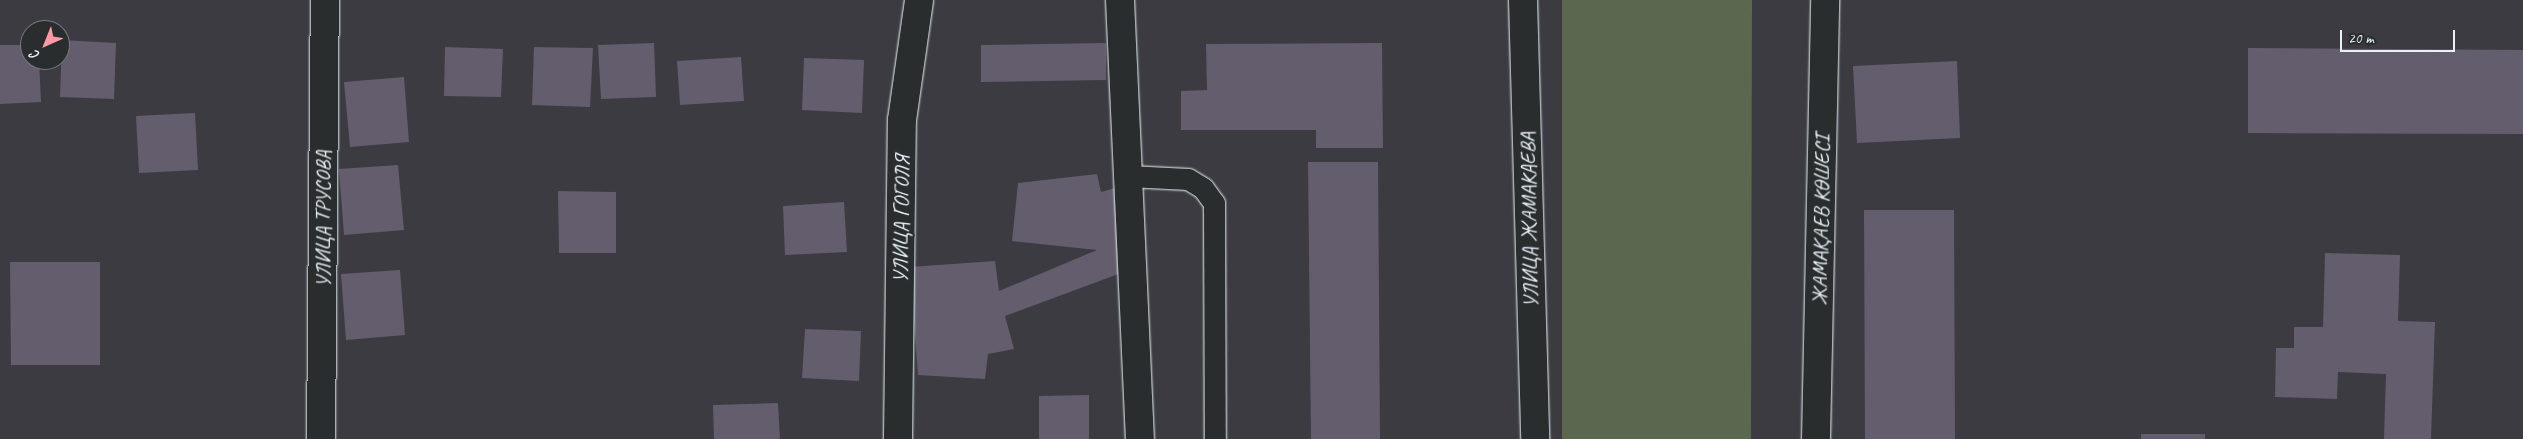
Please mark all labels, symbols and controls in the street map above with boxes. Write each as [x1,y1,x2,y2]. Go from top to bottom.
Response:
north arrow [20,20,70,70]
scale bar [2343,20,2458,52]
text: 20 m [2348,29,2374,48]
text: С [27,47,43,64]
street label: УЛИЦА ЖАМАКАЕВА [1515,133,1543,307]
street label: ЖАМАҚАЕВ КӨШЕСІ [1807,134,1835,306]
street label: УЛИЦА ТРУСОВА [310,150,336,288]
street label: УЛИЦА ГОГОЛЯ [887,154,915,284]

